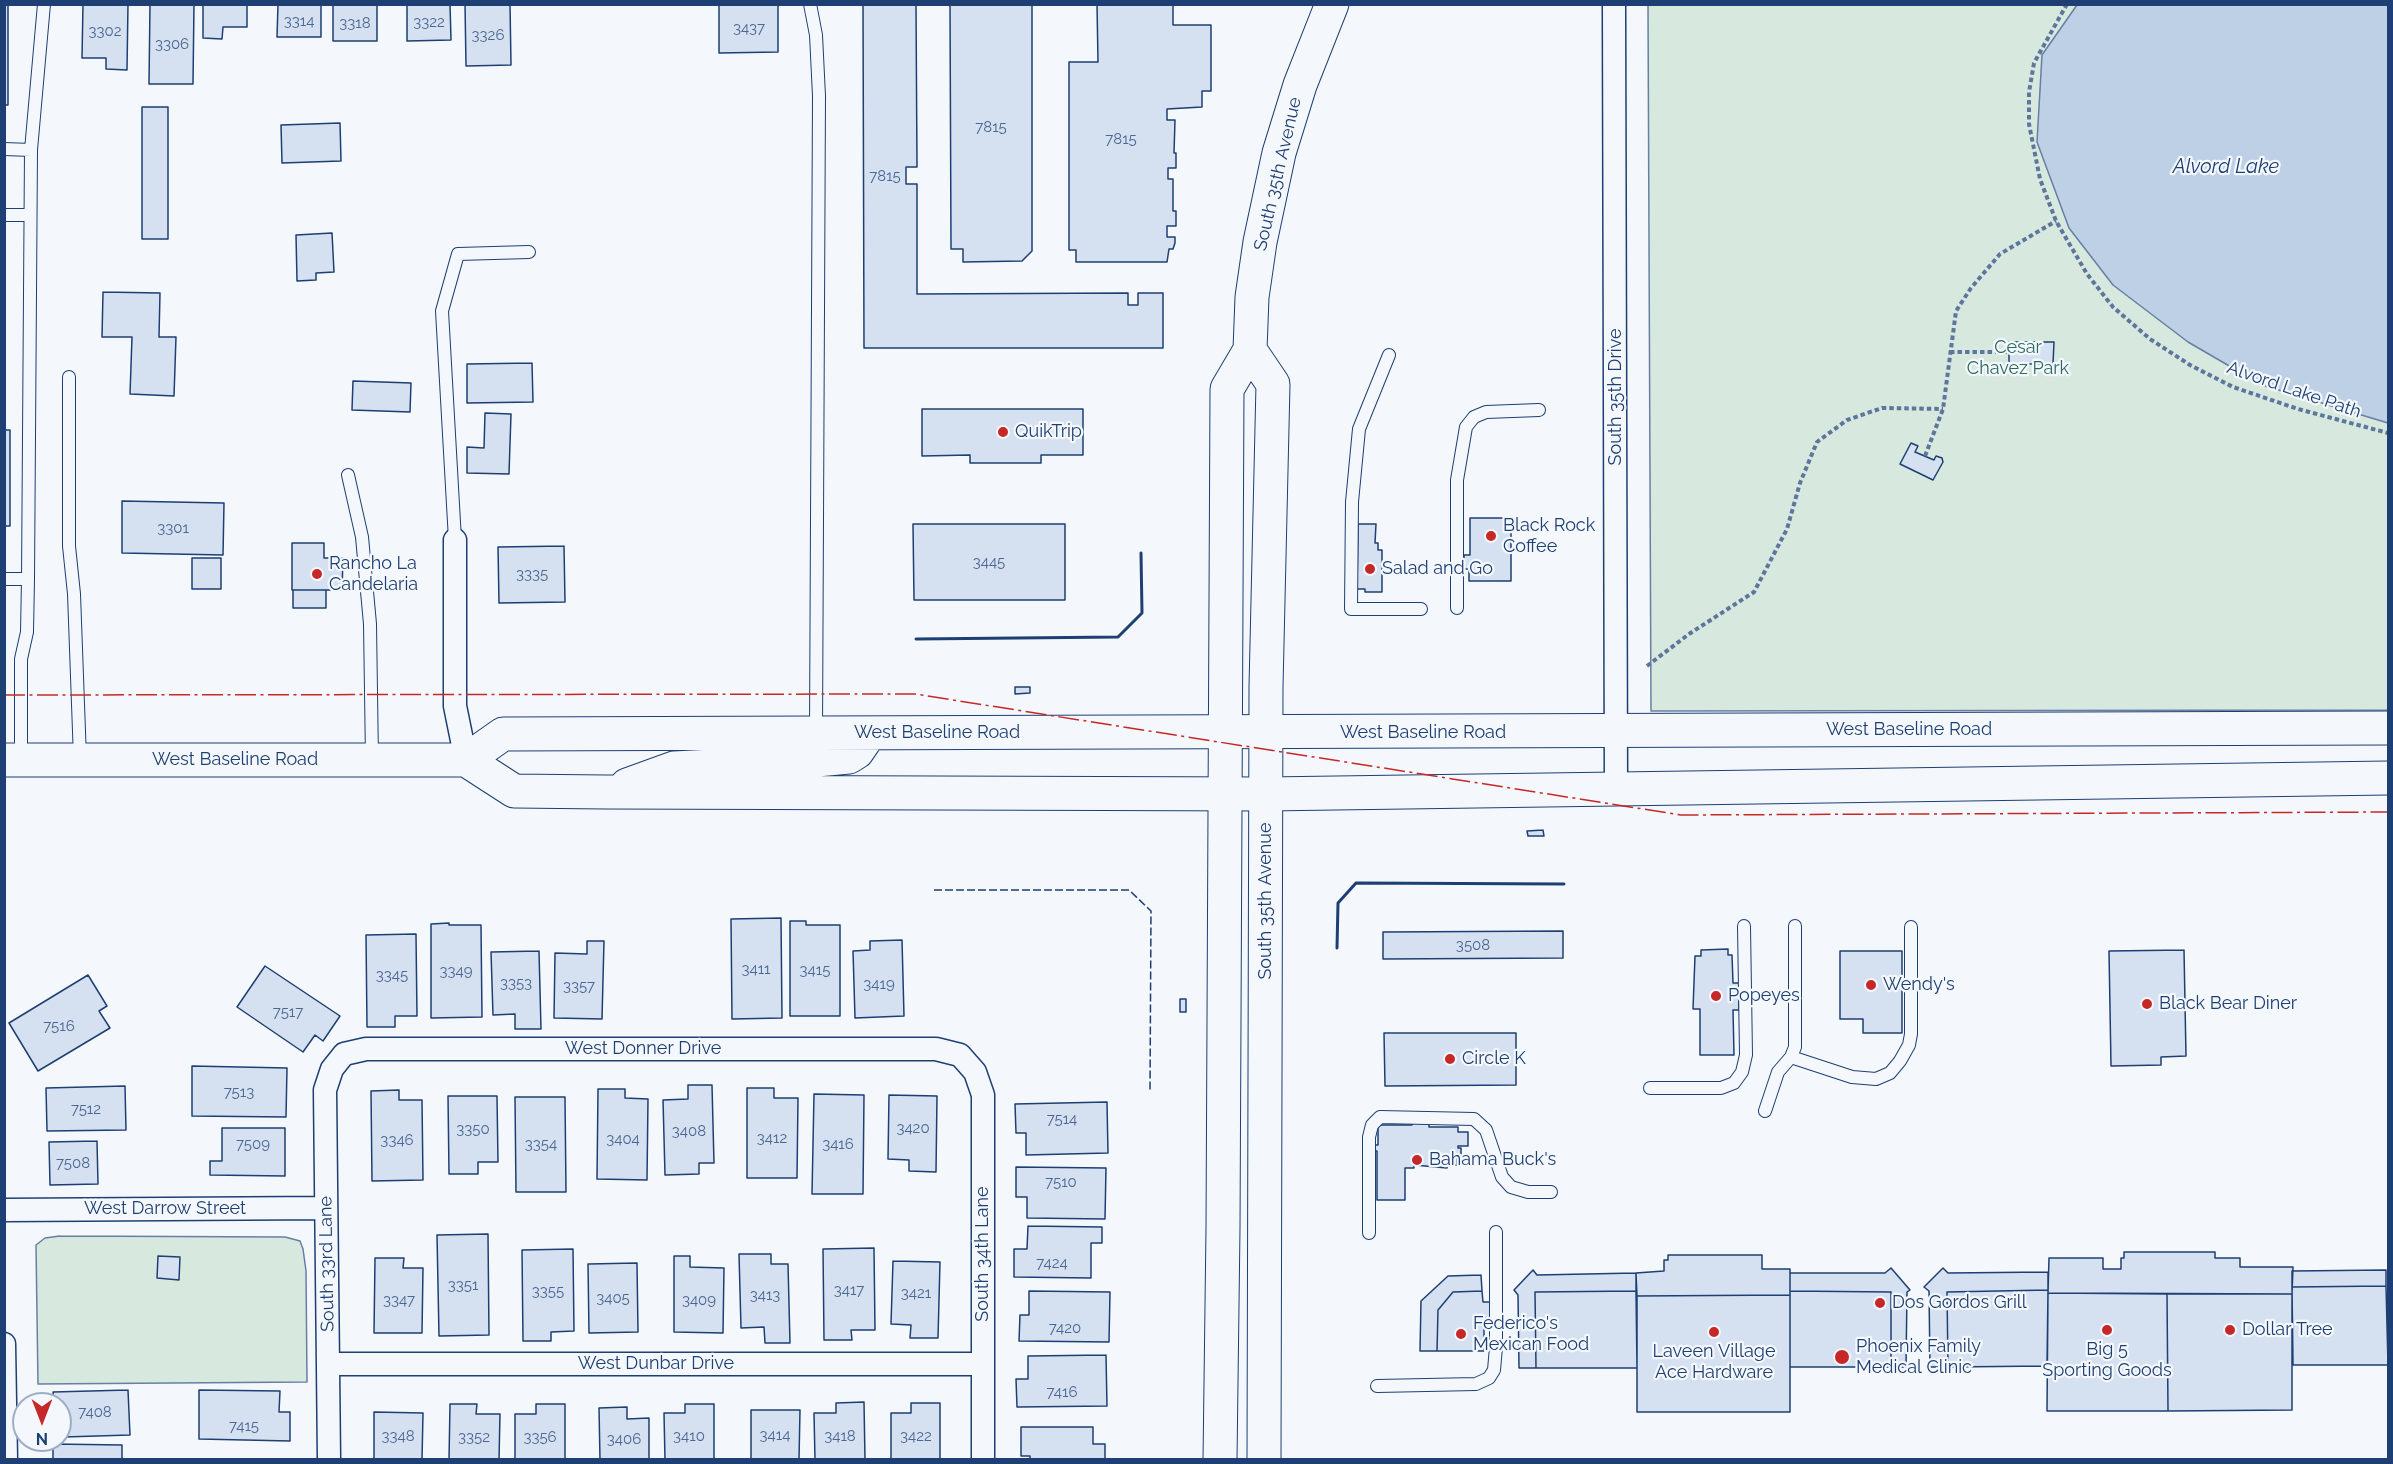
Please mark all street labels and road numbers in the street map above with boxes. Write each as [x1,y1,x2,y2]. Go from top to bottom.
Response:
street label: South 35th Avenue [1250,95,1306,253]
street label: South 35th Drive [1605,329,1627,465]
street label: Alvord Lake Path [2224,357,2364,423]
street label: West Baseline Road [1826,719,1992,741]
street label: West Baseline Road [854,722,1020,744]
street label: West Baseline Road [1340,722,1506,744]
street label: West Baseline Road [152,749,318,771]
street label: South 35th Avenue [1255,822,1277,980]
street label: West Donner Drive [565,1038,721,1060]
street label: South 34th Lane [972,1186,994,1322]
street label: South 33rd Lane [315,1196,339,1332]
street label: West Darrow Street [84,1198,246,1220]
street label: West Dunbar Drive [578,1353,734,1375]

